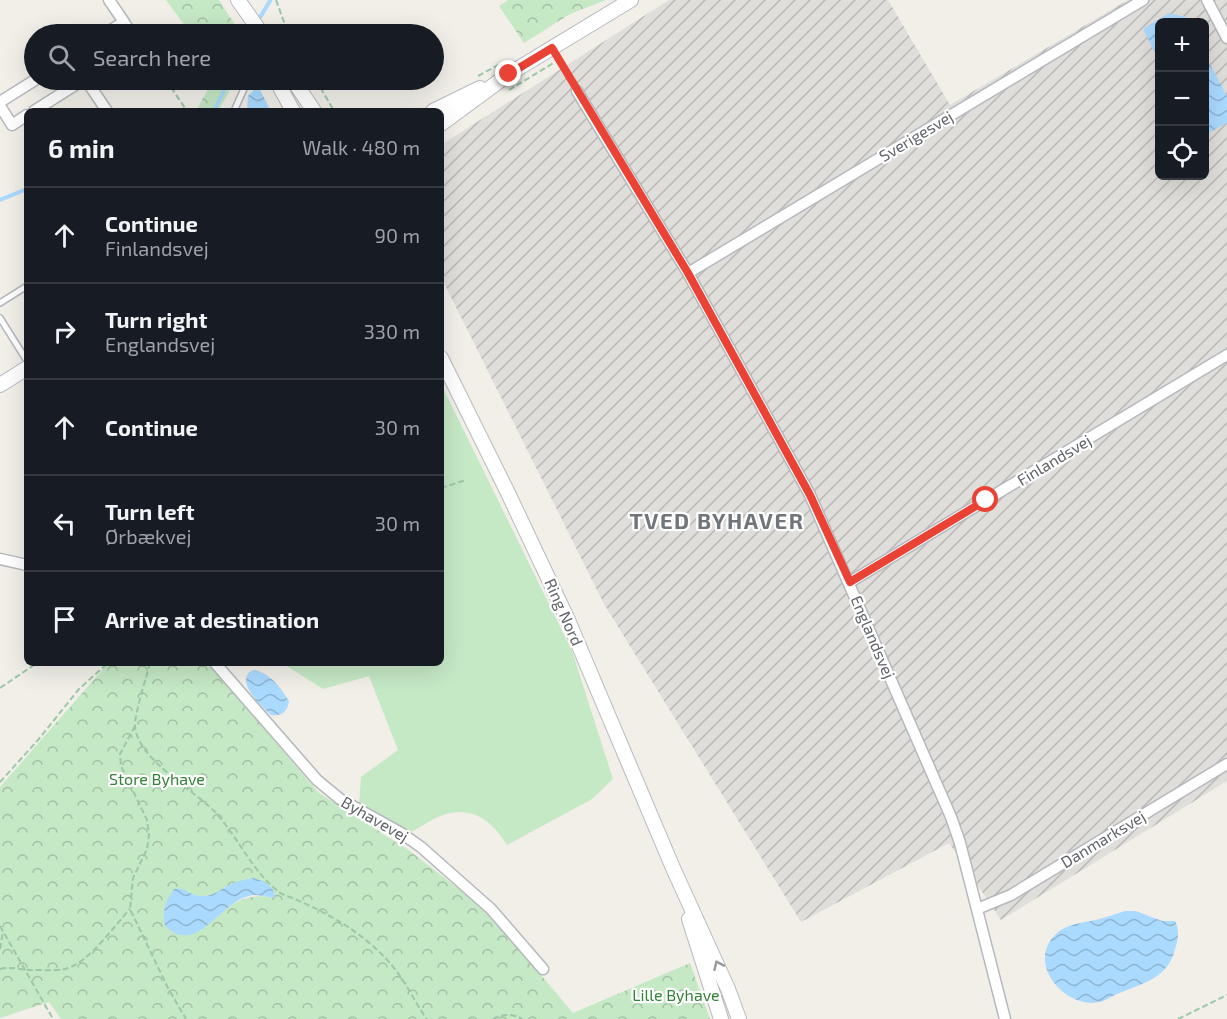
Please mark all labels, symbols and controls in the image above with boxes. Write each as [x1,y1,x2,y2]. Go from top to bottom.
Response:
map controls [1155,18,1209,180]
button: + [1155,18,1209,72]
search box [24,24,444,90]
icon: search [45,41,78,74]
text: Search here [93,44,211,70]
route end [495,60,521,86]
button: − [1155,72,1209,126]
street label: Sverigesvej [875,106,957,166]
button: locate [1155,126,1209,180]
text: 6 min [48,132,115,163]
text: Walk · 480 m [302,135,420,159]
text: Continue [105,210,198,236]
icon: ahead [48,219,81,252]
text: 90 m [375,223,420,247]
text: Finlandsvej [105,236,209,260]
text: Turn right [105,306,207,332]
icon: right [48,315,81,348]
text: 330 m [364,319,420,343]
text: Englandsvej [105,332,215,356]
icon: ahead [48,411,81,444]
text: Continue [105,414,198,440]
text: 30 m [375,415,420,439]
street label: Finlandsvej [1013,430,1095,490]
route start [972,486,998,512]
text: Turn left [105,498,194,524]
icon: left [48,507,81,540]
district label: TVED BYHAVER [630,507,804,533]
text: 30 m [375,511,420,535]
text: Ørbækvej [105,524,192,548]
street label: Ring Nord [541,575,588,648]
street label: Englandsvej [847,592,899,682]
icon: arrive [48,603,81,636]
text: Arrive at destination [105,606,319,632]
park label: Store Byhave [109,769,205,788]
street label: Byhavevej [338,792,412,846]
street label: Danmarksvej [1057,806,1149,872]
one-way arrow [713,960,725,971]
park label: Lille Byhave [632,985,720,1004]

